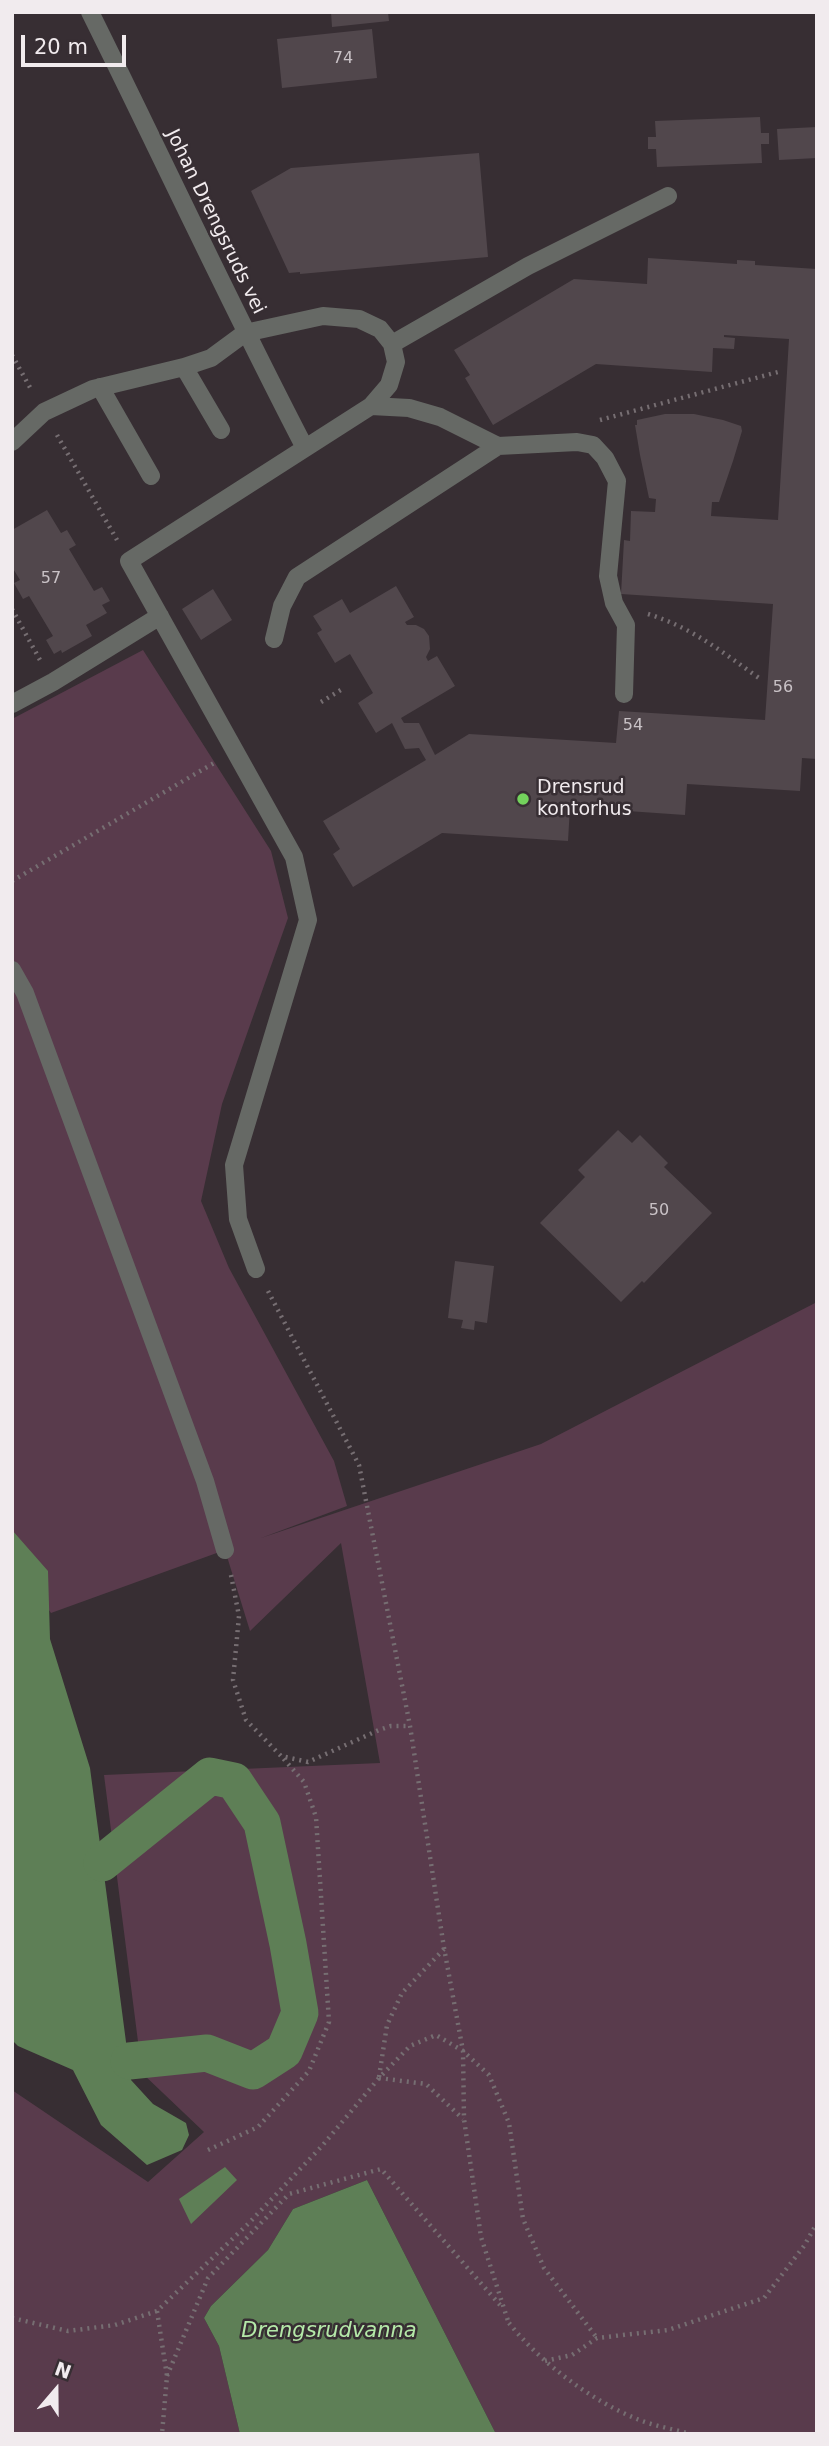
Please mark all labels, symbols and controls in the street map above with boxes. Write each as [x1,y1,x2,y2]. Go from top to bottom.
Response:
scale bar [24,21,130,65]
text: 20 m [34,35,88,59]
house number: 74 [333,49,353,69]
street label: Johan Drengsruds vei [160,126,270,318]
house number: 57 [41,569,61,589]
house number: 56 [773,678,793,698]
house number: 54 [623,716,643,736]
place label: Drensrud kontorhus [537,777,632,821]
marker: Drensrud kontorhus [515,791,531,807]
house number: 50 [649,1201,669,1221]
water label: Drengsrudvanna [241,2319,417,2345]
north arrow [21,2355,91,2425]
text: N [52,2357,74,2383]

